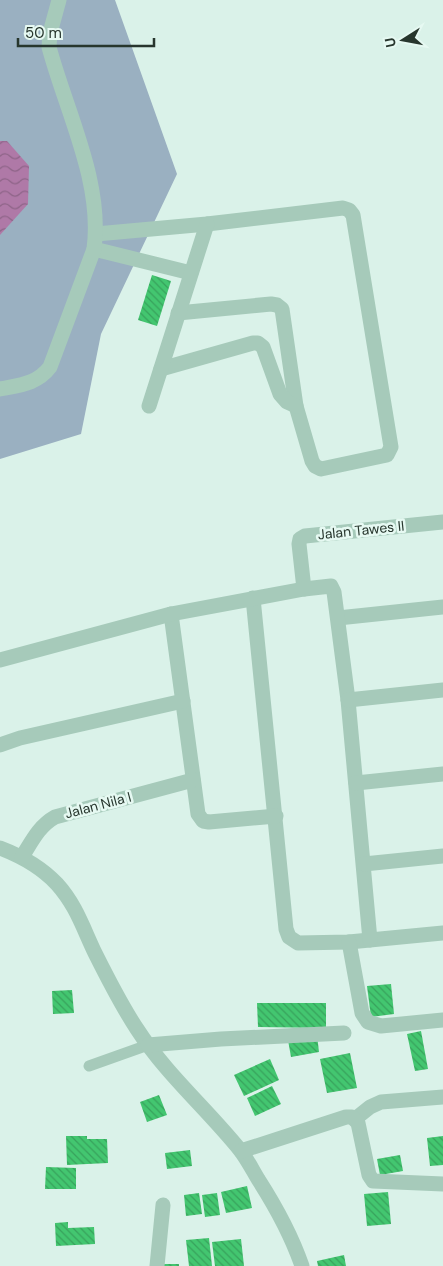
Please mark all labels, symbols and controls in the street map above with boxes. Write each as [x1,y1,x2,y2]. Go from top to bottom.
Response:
scale bar [18,15,154,47]
north arrow [378,15,428,65]
text: 50 m [25,23,62,43]
text: U [380,36,400,49]
street label: Jalan Tawes II [317,516,405,544]
street label: Jalan Nila I [63,788,133,822]

